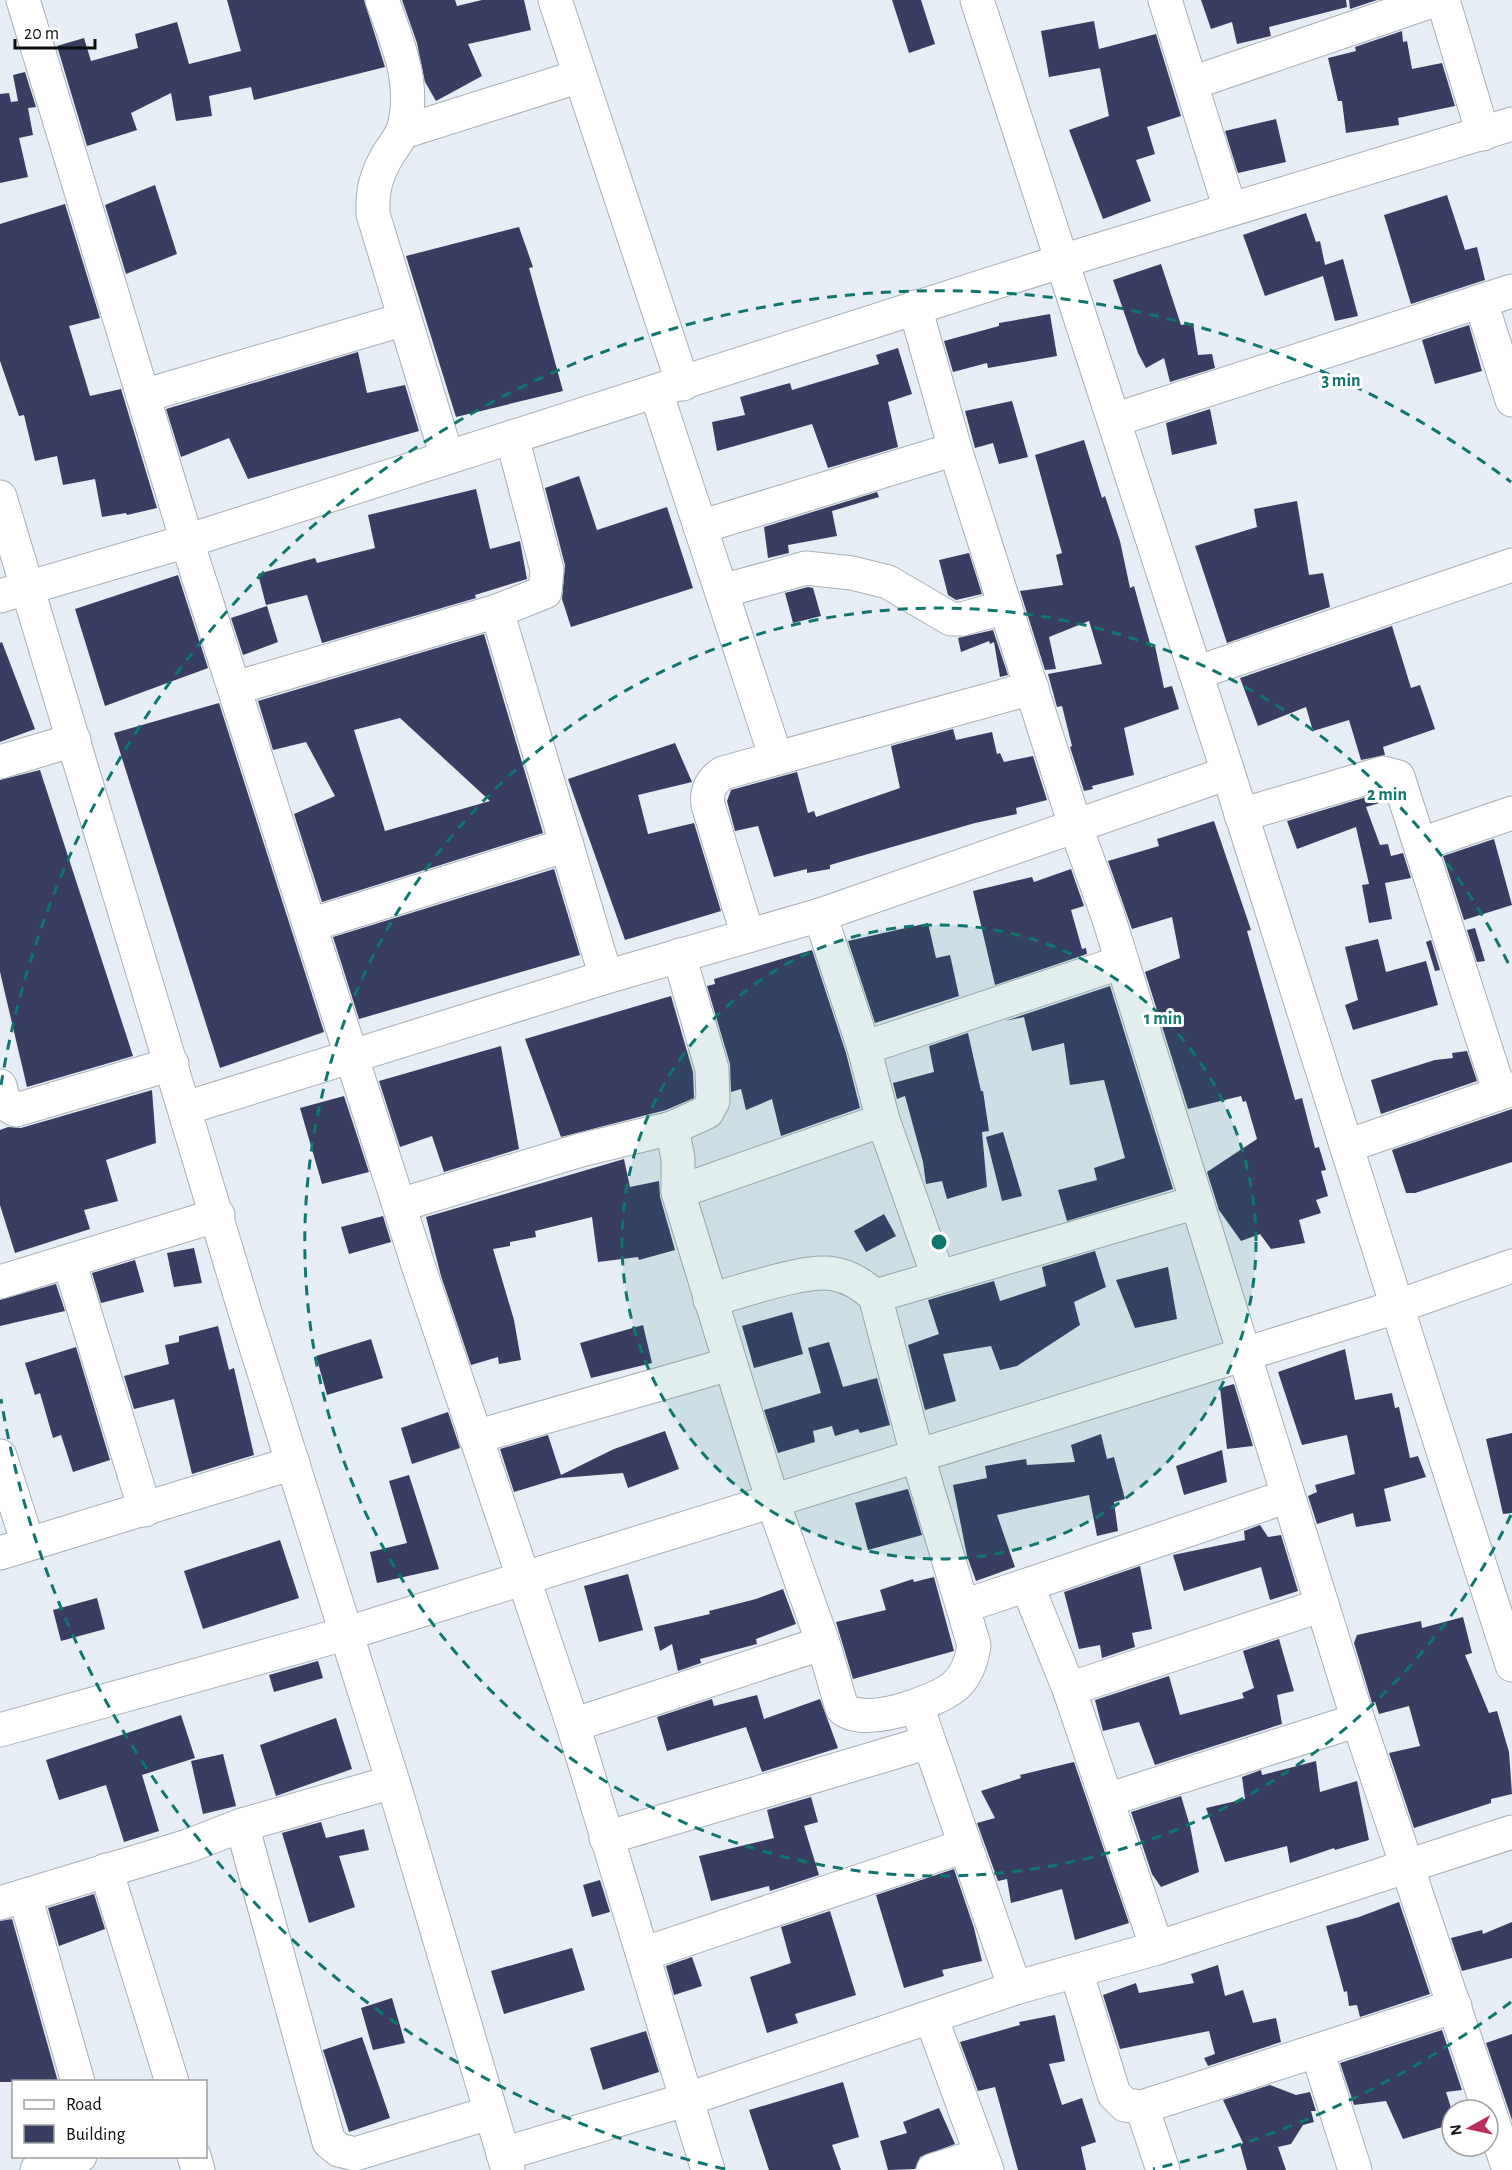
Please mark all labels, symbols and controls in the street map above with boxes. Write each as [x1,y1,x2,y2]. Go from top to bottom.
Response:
scale bar [15,12,94,50]
text: 20 m [24,25,59,43]
text: 3 min [1321,372,1361,390]
text: 2 min [1367,786,1407,804]
text: 1 min [1144,1010,1182,1028]
centre of rings [929,1232,949,1252]
legend [12,2080,207,2158]
text: Road [66,2096,102,2114]
north arrow [1440,2098,1500,2158]
text: N [1447,2123,1465,2137]
text: Building [66,2126,126,2144]

